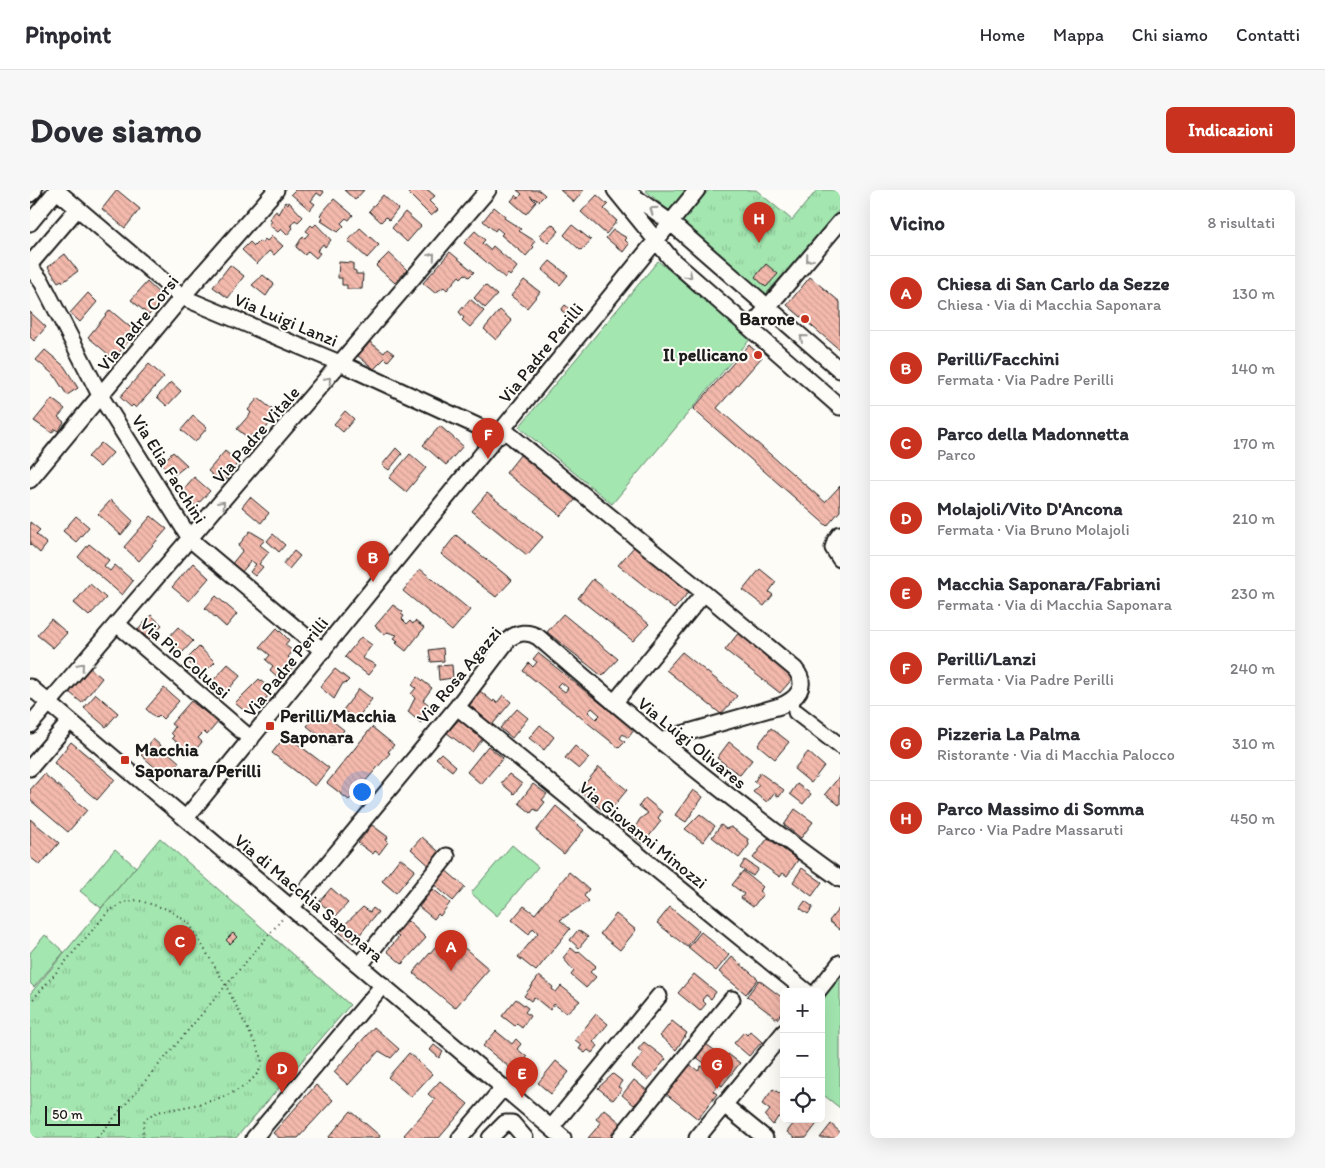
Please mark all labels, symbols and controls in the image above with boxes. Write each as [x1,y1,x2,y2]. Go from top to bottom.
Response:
text: Pinpoint [25,20,111,49]
text: Home [980,24,1025,46]
text: Mappa [1053,24,1104,46]
text: Chi siamo [1132,24,1208,46]
text: Contatti [1236,24,1300,46]
button: Indicazioni [1166,107,1295,153]
text: Dove siamo [30,109,202,151]
pin: H [743,202,775,243]
one-way arrow [649,207,659,216]
text: Vicino [890,210,945,235]
text: 8 risultati [1207,213,1275,232]
one-way arrow [427,253,436,262]
one-way arrow [805,253,814,262]
one-way arrow [684,269,693,278]
street label: Via Padre Corsi [92,270,184,376]
text: Chiesa di San Carlo da Sezze [937,272,1170,295]
text: A [901,284,911,303]
text: 130 m [1232,284,1275,303]
street label: Via Luigi Lanzi [231,288,341,352]
text: Chiesa · Via di Macchia Saponara [937,295,1161,314]
street label: Via Padre Perilli [494,298,588,408]
place label: Barone [739,308,795,330]
marker: Barone [799,313,811,325]
one-way arrow [800,335,809,344]
place label: Il pellicano [663,344,748,366]
text: Perilli/Facchini [937,347,1059,370]
marker: Il pellicano [752,349,764,361]
text: B [901,359,911,378]
text: 140 m [1231,359,1275,378]
text: Fermata · Via Padre Perilli [937,370,1114,389]
one-way arrow [322,377,331,386]
street label: Via Padre Vitale [208,382,304,488]
street label: Via Elia Facchini [127,410,211,528]
pin: F [472,418,504,459]
text: Parco della Madonnetta [937,422,1129,445]
text: C [901,434,911,453]
text: 170 m [1233,434,1275,453]
text: Parco [937,445,976,464]
text: Molajoli/Vito D'Ancona [937,497,1123,520]
one-way arrow [216,500,225,509]
text: D [901,509,911,528]
text: 210 m [1232,509,1275,528]
text: Fermata · Via Bruno Molajoli [937,520,1130,539]
pin: B [357,541,389,582]
text: Macchia Saponara/Fabriani [937,572,1161,595]
text: E [902,584,910,603]
text: 230 m [1231,584,1275,603]
text: Fermata · Via di Macchia Saponara [937,595,1172,614]
street label: Via Padre Perilli [239,612,333,722]
street label: Via Pio Colussi [135,613,235,703]
street label: Via Rosa Agazzi [412,622,506,728]
text: Perilli/Lanzi [937,647,1036,670]
text: F [902,659,910,678]
text: 240 m [1230,659,1275,678]
one-way arrow [75,663,83,672]
text: Fermata · Via Padre Perilli [937,670,1114,689]
street label: Via Luigi Olivares [633,692,751,794]
place label: Perilli/Macchia Saponara [280,705,397,748]
marker: Perilli/Macchia Saponara [264,720,276,732]
text: Pizzeria La Palma [937,722,1080,745]
text: G [900,734,912,753]
text: 310 m [1232,734,1275,753]
place label: Macchia Saponara/Perilli [135,739,261,782]
text: Ristorante · Via di Macchia Palocco [937,745,1175,764]
marker: Macchia Saponara/Perilli [119,754,131,766]
street label: Via Giovanni Minozzi [574,776,712,894]
your location [349,779,375,805]
text: Parco Massimo di Somma [937,797,1144,820]
text: H [900,809,912,828]
text: 450 m [1230,809,1275,828]
text: Parco · Via Padre Massaruti [937,820,1123,839]
street label: Via di Macchia Saponara [230,829,389,967]
pin: C [164,925,196,966]
pin: A [435,930,467,971]
map controls [780,988,825,1123]
button: + [780,988,825,1033]
button: − [780,1033,825,1078]
pin: G [701,1048,733,1089]
pin: D [266,1052,298,1093]
pin: E [506,1057,538,1098]
button: locate [780,1078,825,1123]
scale bar [45,1103,120,1126]
text: 50 m [52,1106,83,1123]

